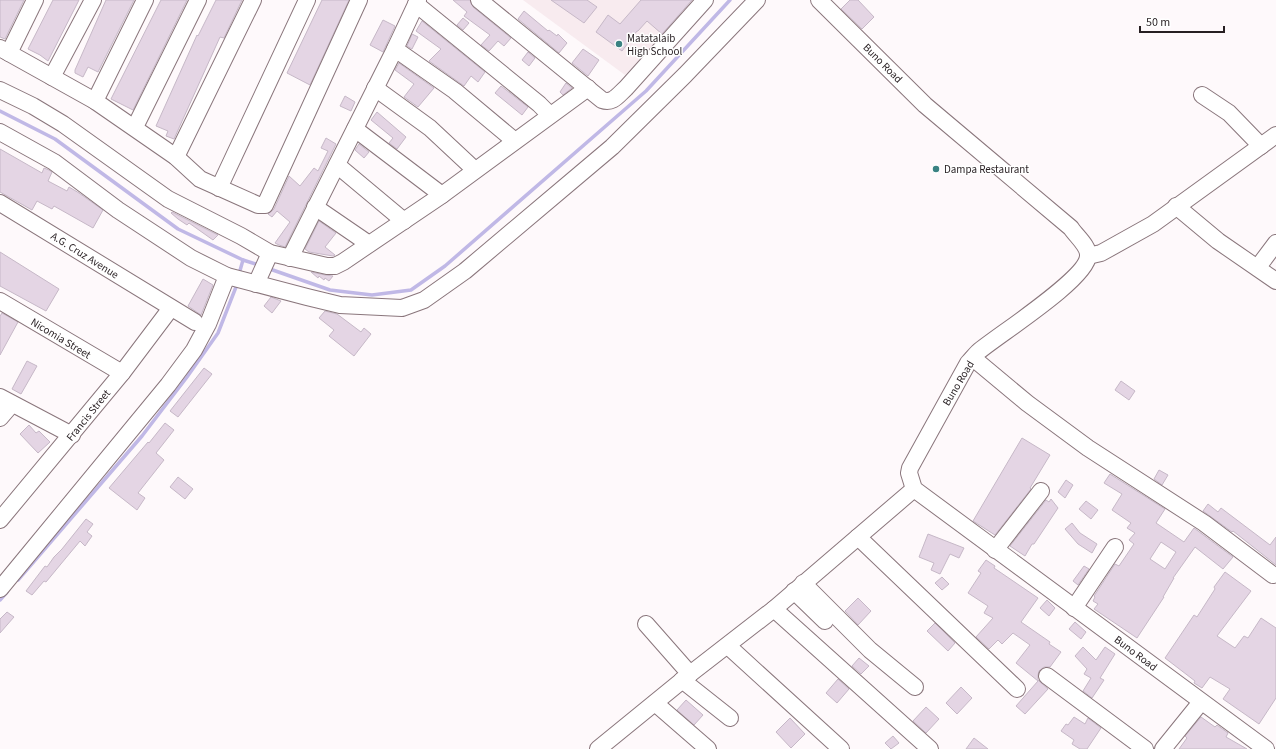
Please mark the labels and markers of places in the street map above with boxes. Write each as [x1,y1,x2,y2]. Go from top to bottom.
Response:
place label: Matatalaib High School [627,31,682,59]
marker: Matatalaib High School [614,39,624,49]
place label: Dampa Restaurant [944,162,1029,177]
marker: Dampa Restaurant [931,164,941,174]

